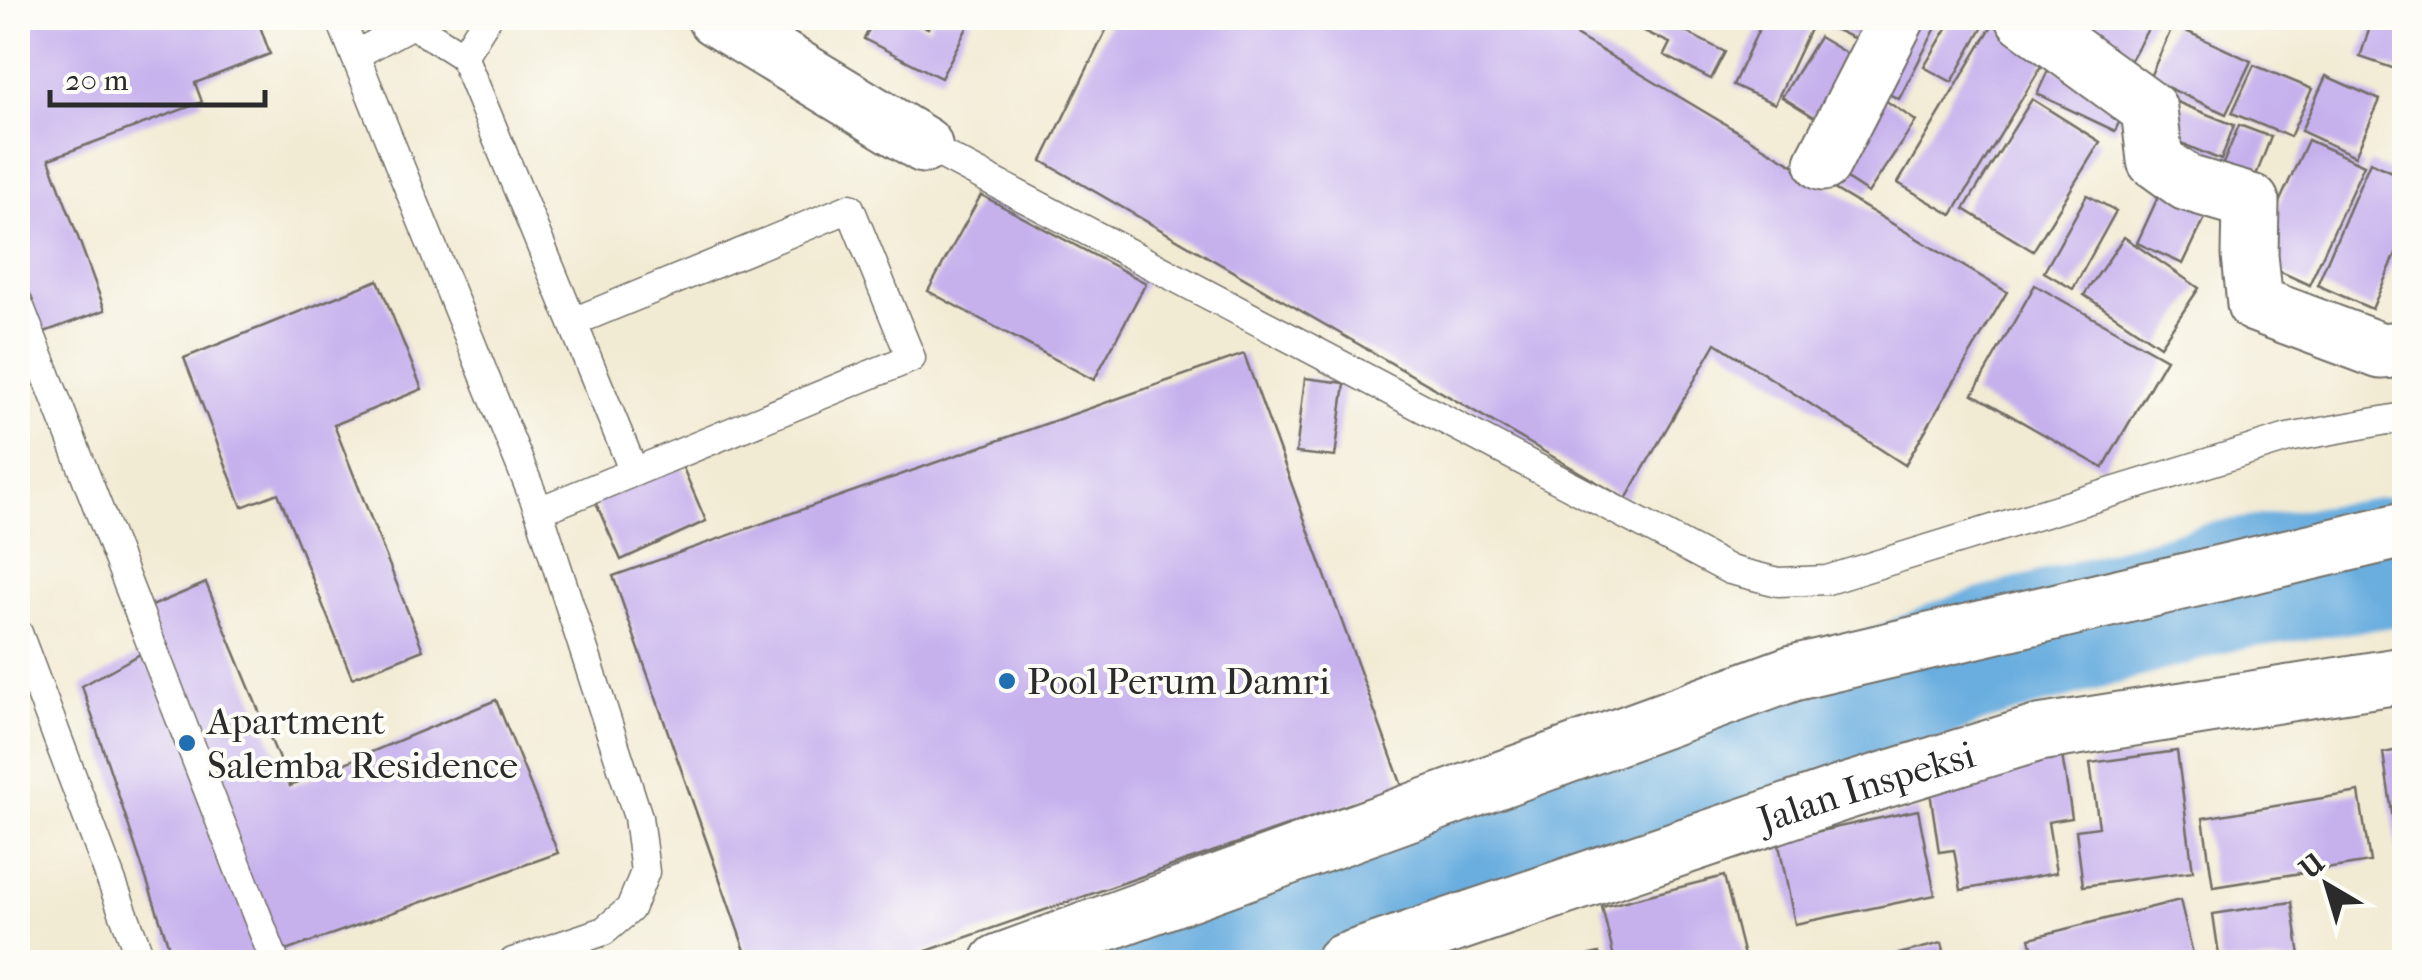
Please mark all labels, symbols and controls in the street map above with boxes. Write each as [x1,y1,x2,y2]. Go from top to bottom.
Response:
scale bar [50,45,265,107]
text: 20 m [65,63,128,98]
place label: Pool Perum Damri [1027,659,1330,704]
marker: Pool Perum Damri [996,670,1018,692]
place label: Apartment Salemba Residence [205,699,518,788]
marker: Apartment Salemba Residence [176,732,198,754]
street label: Jalan Inspeksi [1750,732,1980,844]
north arrow [2277,835,2377,935]
text: U [2293,846,2331,885]

